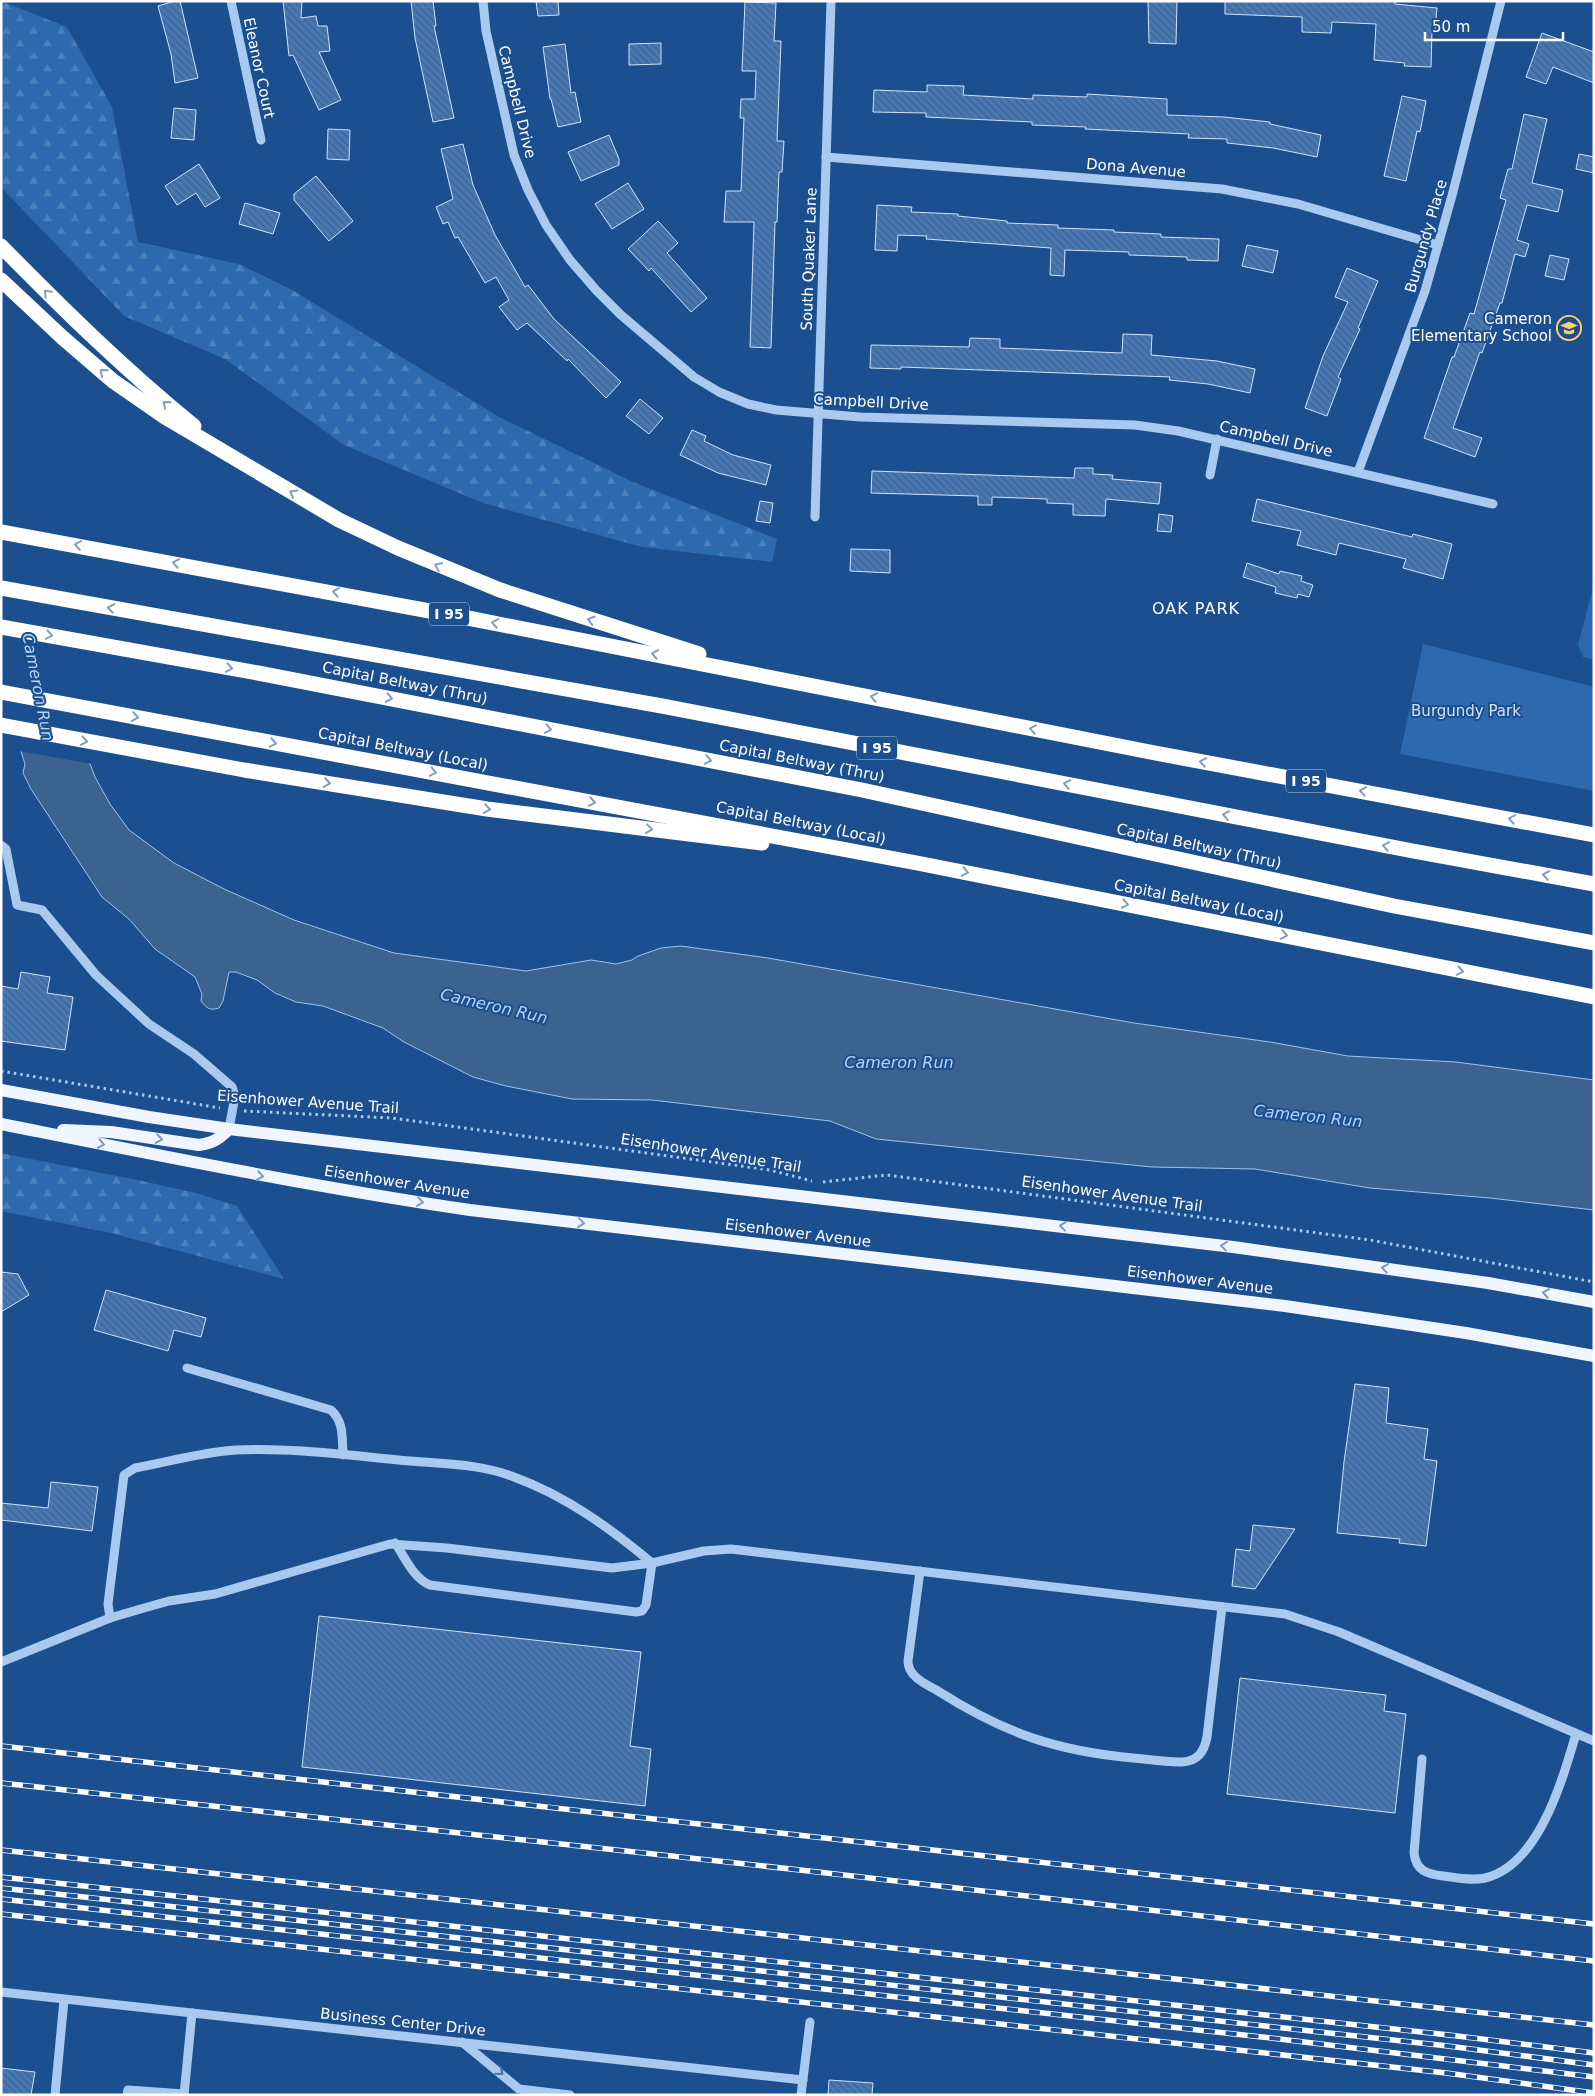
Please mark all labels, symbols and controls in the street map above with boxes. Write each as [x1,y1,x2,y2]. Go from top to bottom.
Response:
scale bar [1425,10,1562,42]
street label: Eleanor Court [240,16,279,120]
text: 50 m [1432,18,1470,36]
street label: Campbell Drive [494,44,540,160]
street label: Dona Avenue [1085,155,1187,181]
street label: Burgundy Place [1401,177,1451,295]
street label: South Quaker Lane [798,187,820,331]
one-way arrow [44,290,53,299]
place label: Cameron Elementary School [1411,310,1552,345]
school or university icon: Cameron Elementary School [1556,315,1582,341]
one-way arrow [100,369,109,378]
street label: Campbell Drive [813,390,929,414]
one-way arrow [163,400,172,409]
street label: Campbell Drive [1218,417,1334,461]
one-way arrow [290,490,299,500]
one-way arrow [74,540,82,550]
one-way arrow [172,558,180,568]
one-way arrow [434,561,443,572]
one-way arrow [331,588,340,598]
district label: OAK PARK [1152,599,1240,618]
road number: I 95 [429,602,469,626]
one-way arrow [107,604,115,614]
one-way arrow [588,616,596,626]
one-way arrow [491,618,500,629]
one-way arrow [45,630,54,640]
water label: Cameron Run [18,631,58,743]
one-way arrow [651,649,659,659]
street label: Capital Beltway (Thru) [321,658,489,708]
one-way arrow [225,662,233,672]
one-way arrow [384,692,393,703]
one-way arrow [869,692,878,702]
park label: Burgundy Park [1411,702,1521,720]
one-way arrow [131,711,140,722]
one-way arrow [544,723,553,734]
street label: Capital Beltway (Local) [317,724,489,774]
one-way arrow [1029,724,1037,734]
one-way arrow [79,735,88,745]
street label: Capital Beltway (Thru) [718,736,886,786]
road number: I 95 [857,736,897,760]
one-way arrow [269,737,277,747]
one-way arrow [703,754,712,765]
one-way arrow [1198,757,1207,767]
one-way arrow [428,767,437,777]
road number: I 95 [1286,769,1326,792]
one-way arrow [322,778,331,788]
one-way arrow [1062,780,1071,790]
one-way arrow [1358,787,1367,797]
one-way arrow [588,797,597,807]
street label: Capital Beltway (Local) [715,798,887,848]
one-way arrow [483,803,492,813]
one-way arrow [1222,811,1231,821]
one-way arrow [1507,814,1516,825]
street label: Capital Beltway (Thru) [1115,820,1283,872]
one-way arrow [645,823,653,834]
one-way arrow [1382,841,1390,852]
one-way arrow [961,866,970,877]
one-way arrow [1541,871,1550,881]
street label: Capital Beltway (Local) [1113,876,1285,926]
one-way arrow [1120,898,1129,908]
one-way arrow [1279,930,1288,940]
one-way arrow [1455,965,1464,975]
water label: Cameron Run [439,984,549,1028]
water label: Cameron Run [844,1053,954,1072]
street label: Eisenhower Avenue Trail [216,1087,400,1117]
water label: Cameron Run [1253,1101,1363,1131]
street label: Eisenhower Avenue Trail [619,1130,803,1176]
one-way arrow [154,1134,163,1144]
one-way arrow [96,1139,105,1149]
street label: Eisenhower Avenue [323,1162,471,1202]
one-way arrow [256,1170,264,1180]
street label: Eisenhower Avenue Trail [1020,1172,1204,1216]
one-way arrow [416,1197,425,1207]
street label: Eisenhower Avenue [724,1215,872,1251]
one-way arrow [578,1217,586,1228]
one-way arrow [1059,1221,1067,1232]
one-way arrow [1220,1241,1228,1252]
street label: Eisenhower Avenue [1126,1262,1274,1298]
one-way arrow [1381,1263,1389,1274]
one-way arrow [1541,1289,1550,1299]
street label: Business Center Drive [319,2004,487,2040]
one-way arrow [494,2067,503,2076]

